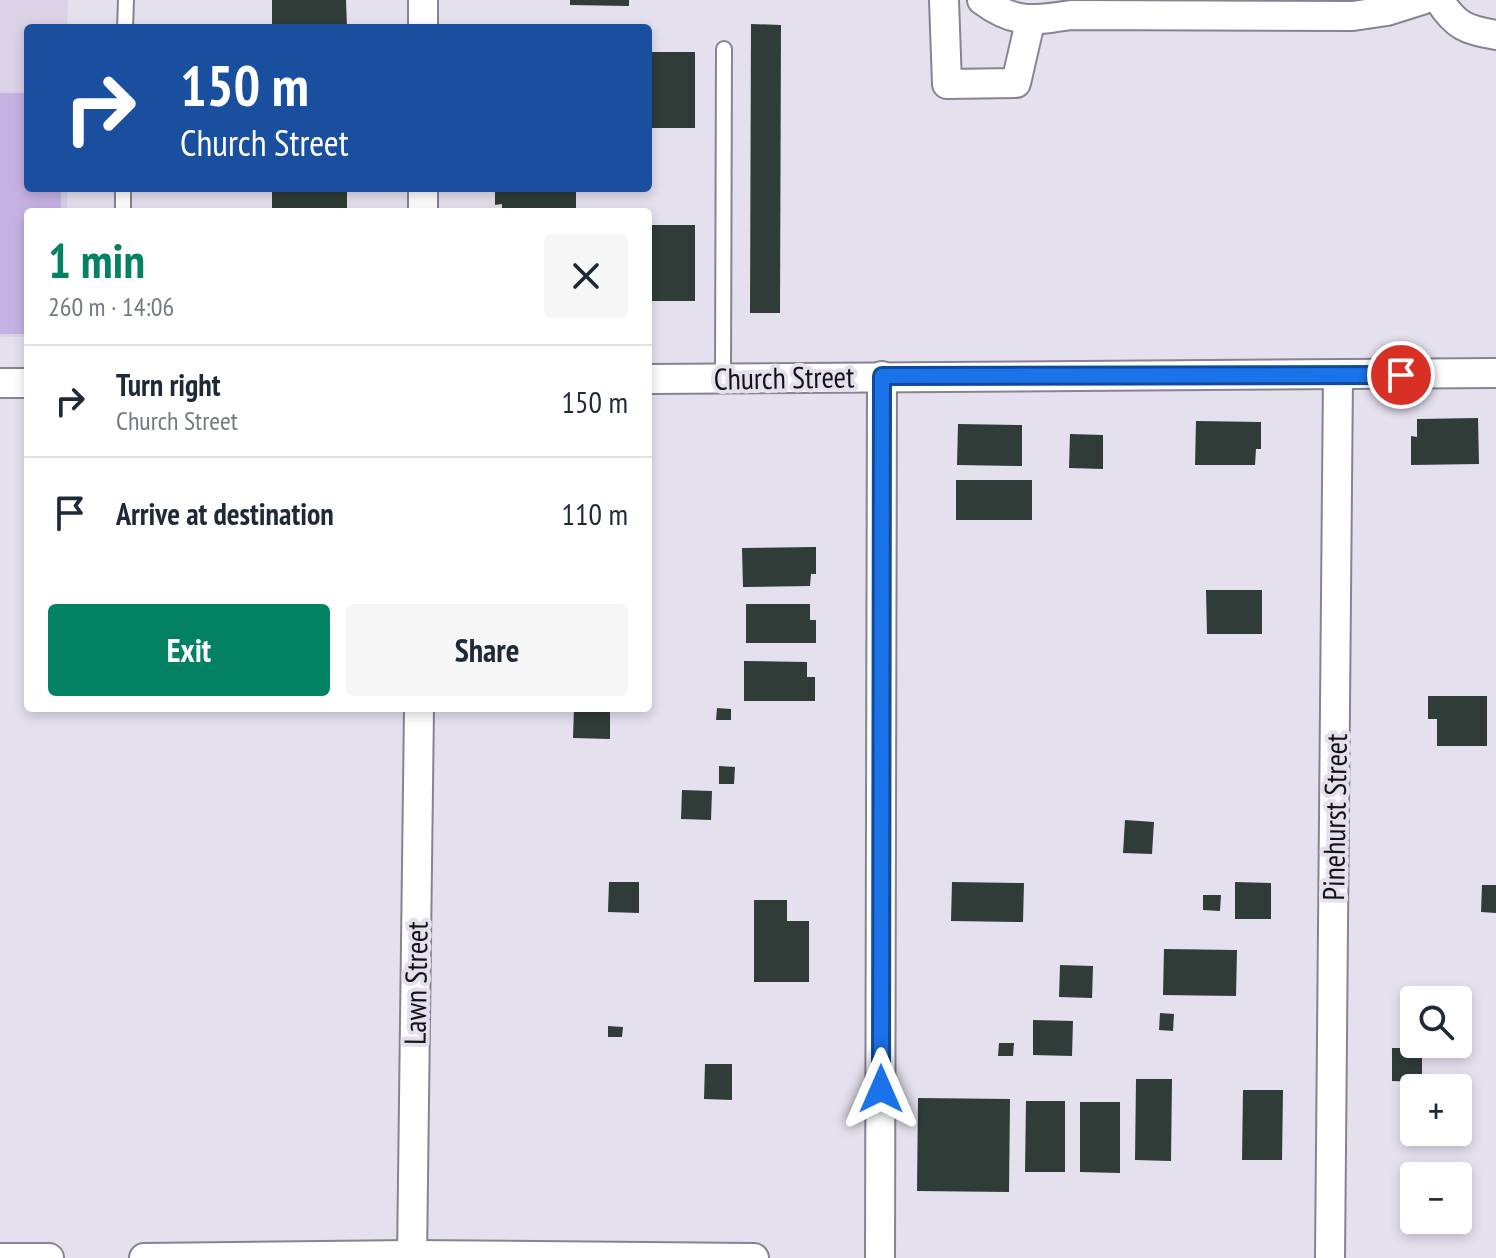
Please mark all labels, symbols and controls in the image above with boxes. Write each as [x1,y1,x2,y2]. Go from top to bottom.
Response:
text: 150 m [180,49,309,121]
icon: right [48,56,152,160]
text: Church Street [180,119,349,166]
text: 1 min [48,229,145,291]
button: close [544,234,628,318]
text: 260 m · 14:06 [48,290,174,323]
pin [1367,341,1435,409]
icon: arrive [1379,353,1423,397]
street label: Church Street [713,356,855,398]
text: Turn right [116,365,220,404]
icon: right [48,379,92,423]
text: 150 m [562,382,628,421]
text: Church Street [116,404,238,437]
icon: arrive [48,491,92,535]
text: Arrive at destination [116,494,334,533]
text: 110 m [562,494,628,533]
button: Exit [48,604,330,696]
button: Share [346,604,628,696]
street label: Pinehurst Street [1313,732,1355,901]
street label: Lawn Street [394,920,436,1045]
map controls [1400,986,1472,1234]
button: search [1400,986,1472,1058]
position arrow [839,1047,923,1131]
button: + [1400,1074,1472,1146]
button: − [1400,1162,1472,1234]

